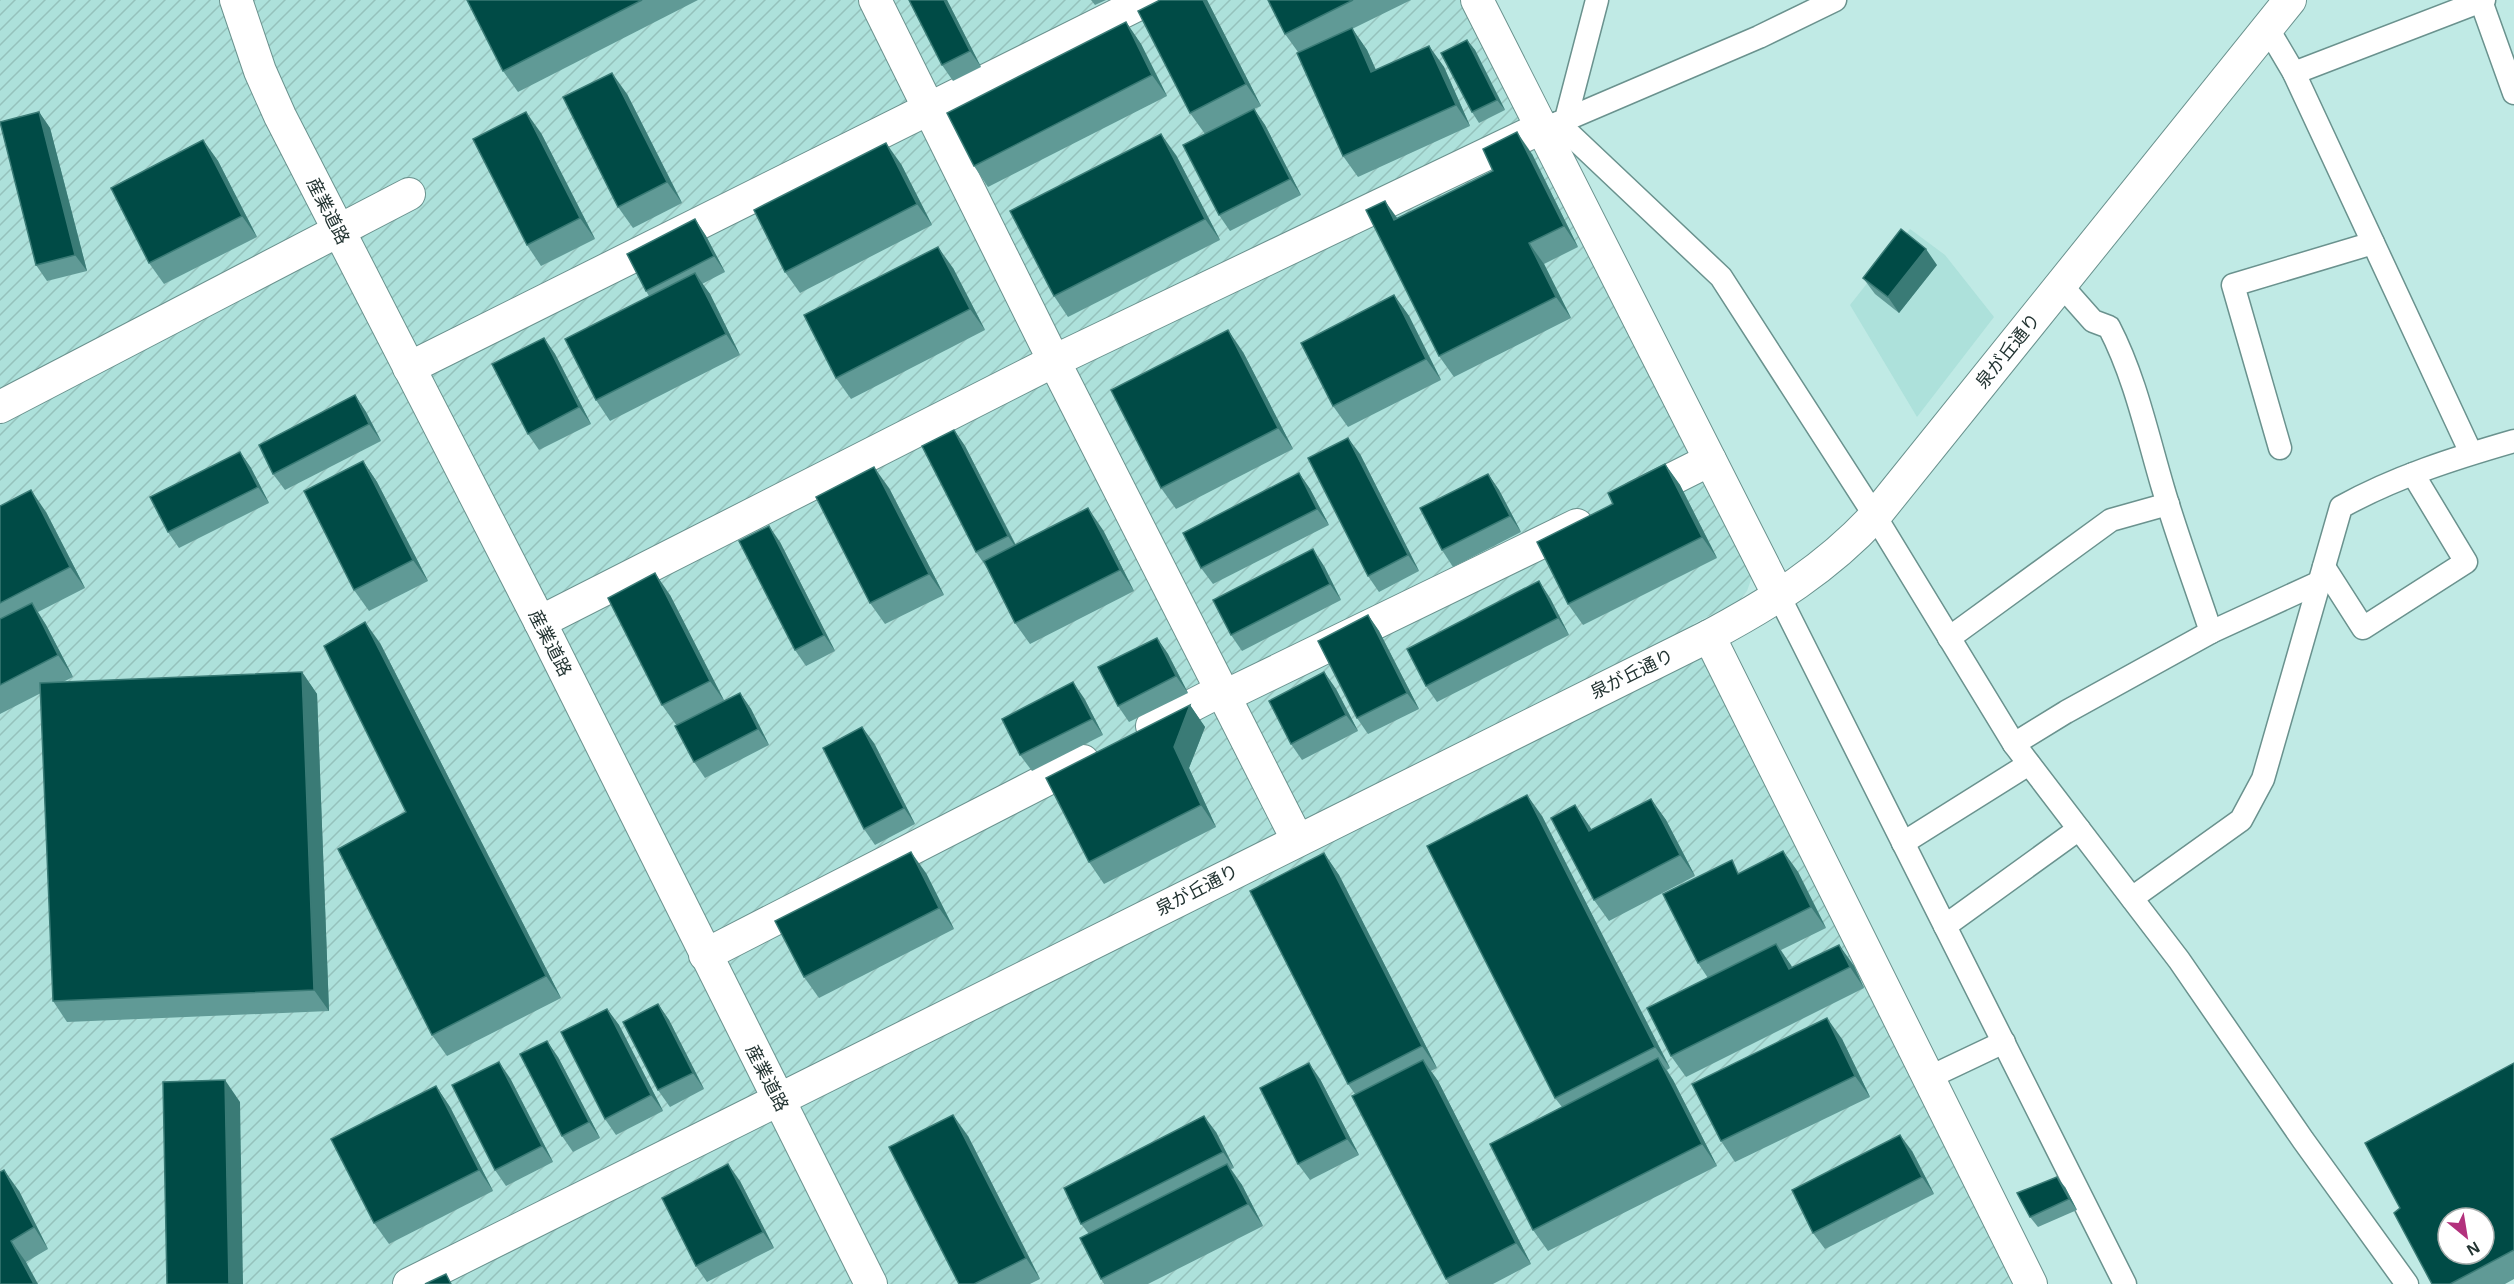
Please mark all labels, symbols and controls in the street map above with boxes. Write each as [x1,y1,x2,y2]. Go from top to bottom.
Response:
street label: 産業道路 [303,174,353,248]
street label: 泉が丘通り [1972,310,2044,392]
street label: 産業道路 [525,606,575,680]
street label: 泉が丘通り [1587,645,1677,703]
street label: 泉が丘通り [1152,861,1242,919]
street label: 産業道路 [742,1041,792,1115]
north arrow [2436,1206,2496,1266]
text: N [2464,1238,2483,1259]

